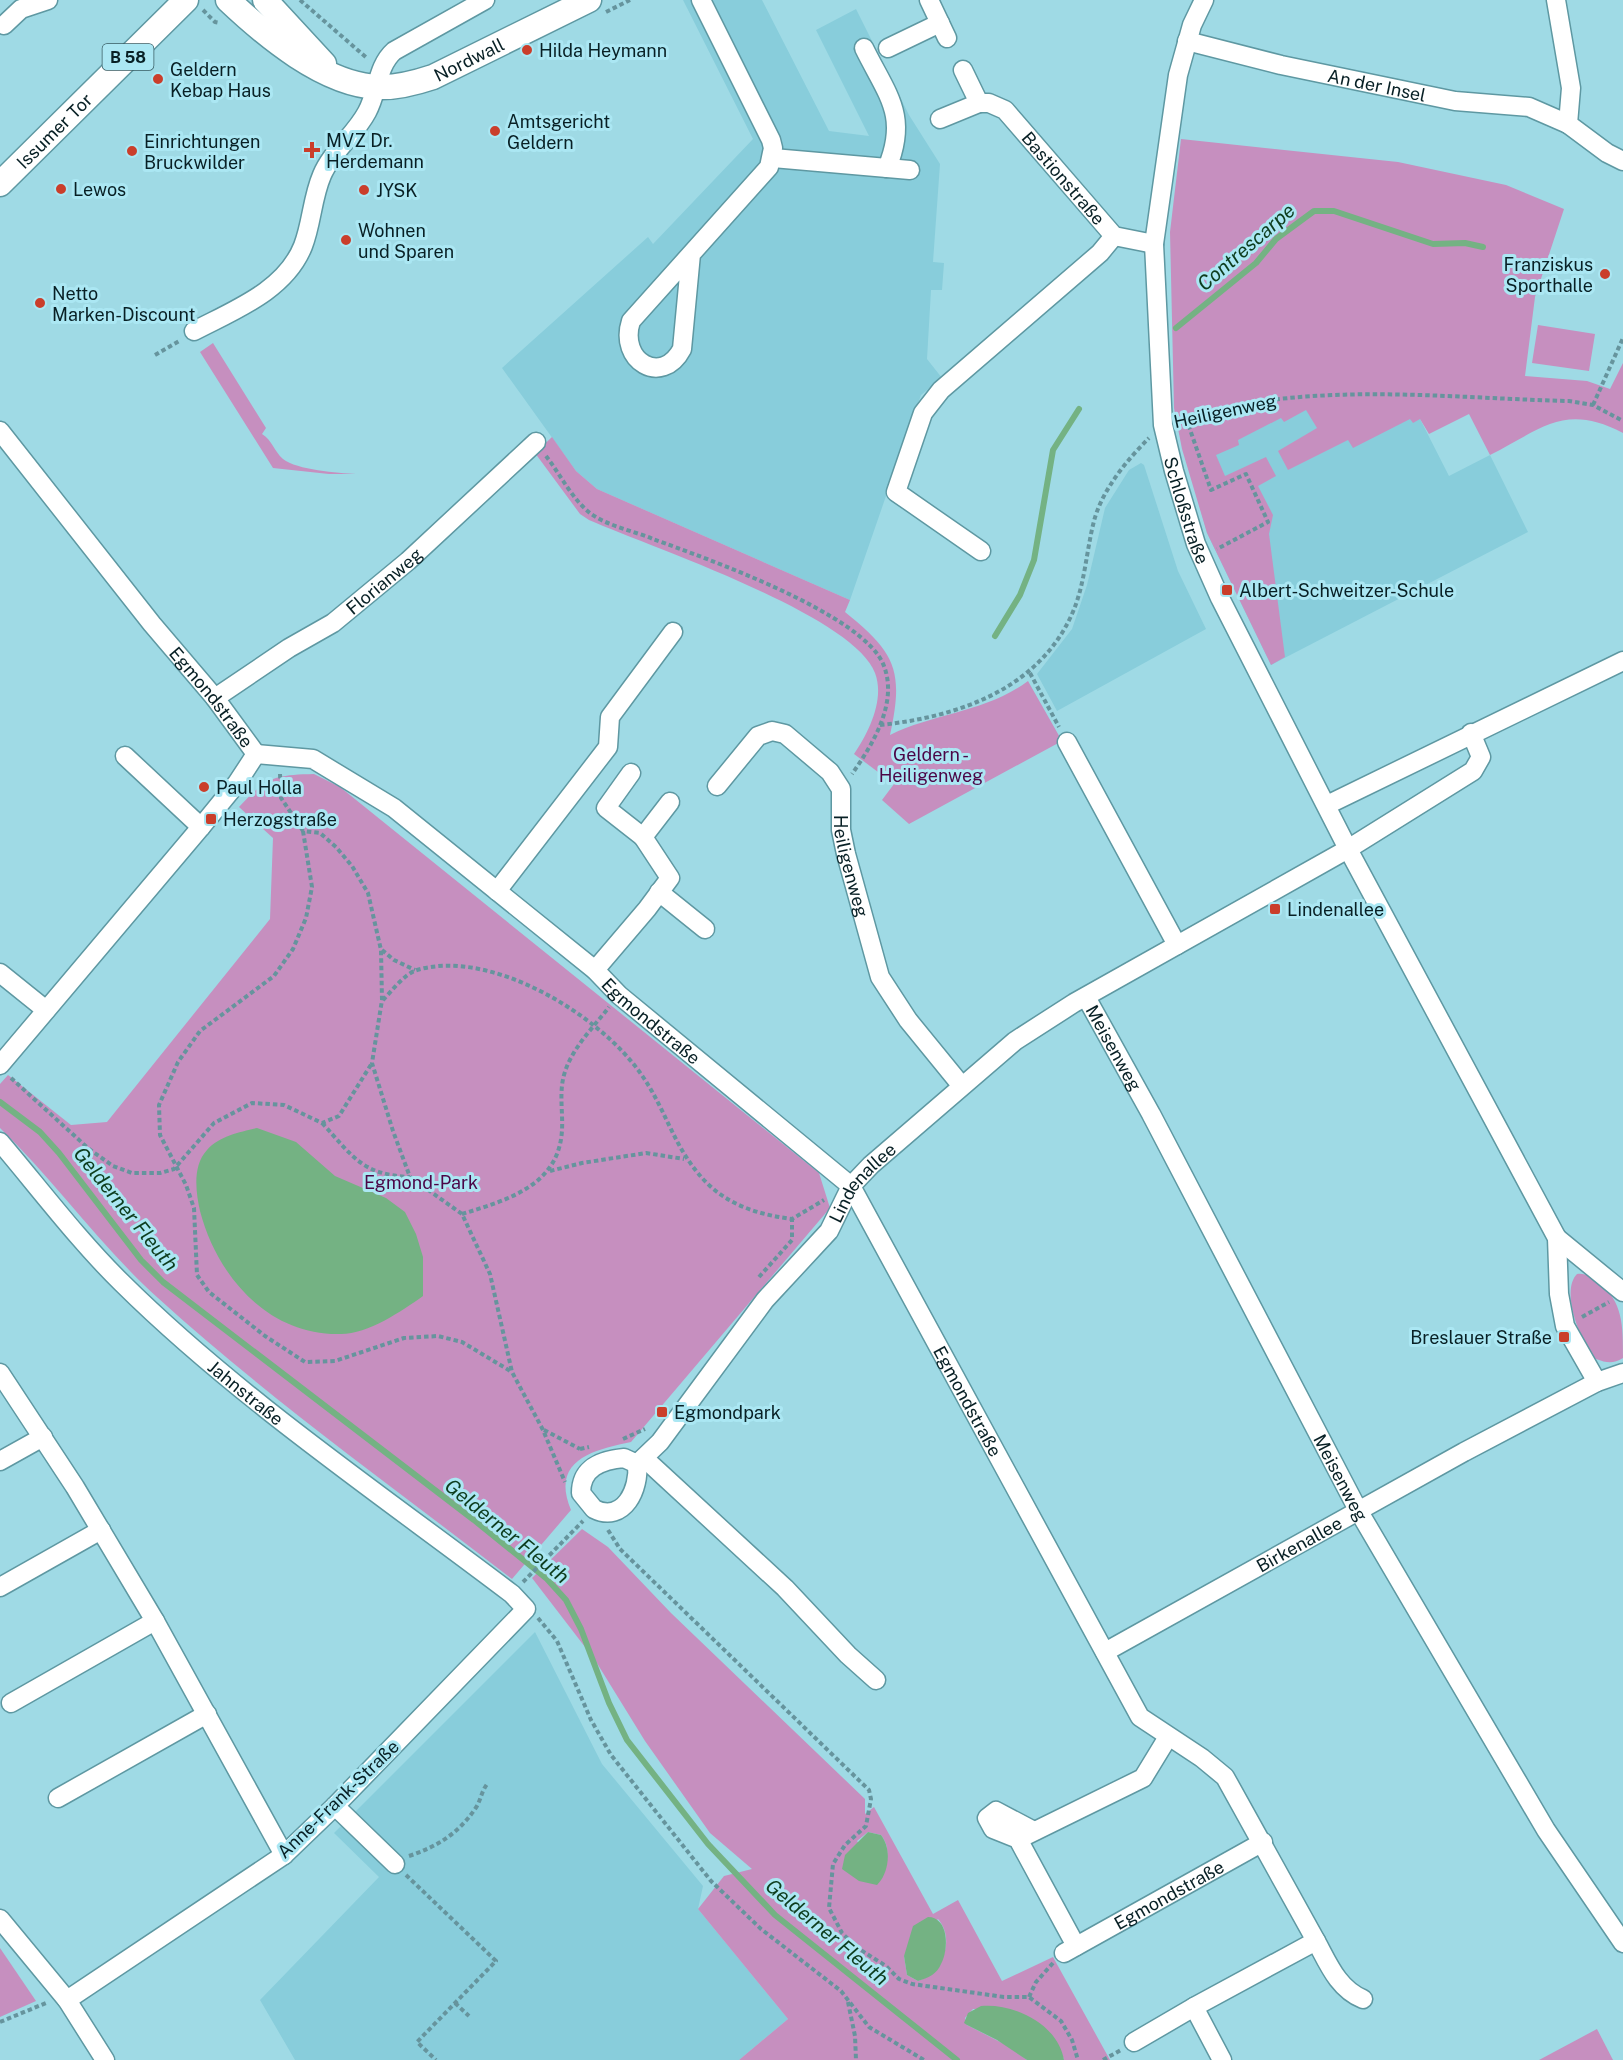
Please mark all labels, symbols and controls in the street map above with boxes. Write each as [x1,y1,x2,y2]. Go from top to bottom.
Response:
street label: Nordwall [430,33,508,85]
place label: Hilda Heymann [539,40,667,61]
marker: Hilda Heymann [520,43,534,57]
road number: B 58 [102,44,154,70]
place label: Geldern Kebap Haus [170,59,271,101]
street label: An der Insel [1326,64,1428,105]
marker: Geldern Kebap Haus [151,72,165,86]
street label: Issumer Tor [12,89,96,172]
place label: Amtsgericht Geldern [507,111,610,153]
marker: Amtsgericht Geldern [488,124,502,138]
street label: Bastionstraße [1018,127,1110,229]
place label: MVZ Dr. Herdemann [326,130,424,172]
place label: Einrichtungen Bruckwilder [144,131,260,173]
marker: MVZ Dr. Herdemann [303,141,321,159]
marker: Einrichtungen Bruckwilder [125,144,139,158]
place label: Lewos [73,179,126,200]
place label: JYSK [376,180,417,201]
marker: Lewos [54,182,68,196]
marker: JYSK [357,183,371,197]
water label: Contrescarpe [1192,198,1300,296]
place label: Wohnen und Sparen [358,220,454,262]
marker: Wohnen und Sparen [339,233,353,247]
place label: Franziskus Sporthalle [1504,254,1593,296]
marker: Franziskus Sporthalle [1598,267,1612,281]
place label: Netto Marken-Discount [52,283,195,325]
marker: Netto Marken-Discount [33,296,47,310]
street label: Heiligenweg [1172,390,1278,432]
street label: Schloßstraße [1160,454,1214,567]
street label: Florianweg [342,543,426,619]
place label: Albert-Schweitzer-Schule [1239,580,1454,601]
marker: Albert-Schweitzer-Schule [1220,583,1234,597]
street label: Egmondstraße [165,642,258,751]
park label: Geldern - Heiligenweg [879,744,983,786]
place label: Paul Holla [216,777,302,798]
marker: Paul Holla [197,780,211,794]
place label: Herzogstraße [223,809,337,830]
marker: Herzogstraße [204,812,218,826]
street label: Heiligenweg [830,815,873,919]
place label: Lindenallee [1287,899,1384,920]
marker: Lindenallee [1268,902,1282,916]
street label: Egmondstraße [598,973,705,1068]
street label: Meisenweg [1082,1001,1146,1094]
street label: Lindenallee [824,1138,900,1226]
water label: Gelderner Fleuth [69,1142,183,1276]
park label: Egmond-Park [364,1172,478,1193]
place label: Breslauer Straße [1410,1327,1552,1348]
marker: Breslauer Straße [1557,1330,1571,1344]
street label: Egmondstraße [930,1342,1007,1460]
street label: Jahnstraße [204,1356,288,1429]
place label: Egmondpark [674,1402,781,1423]
marker: Egmondpark [655,1405,669,1419]
street label: Meisenweg [1310,1430,1373,1525]
water label: Gelderner Fleuth [440,1474,574,1588]
street label: Birkenallee [1253,1512,1345,1576]
street label: Anne-Frank-Straße [273,1736,403,1862]
street label: Egmondstraße [1110,1856,1227,1934]
water label: Gelderner Fleuth [761,1874,893,1990]

